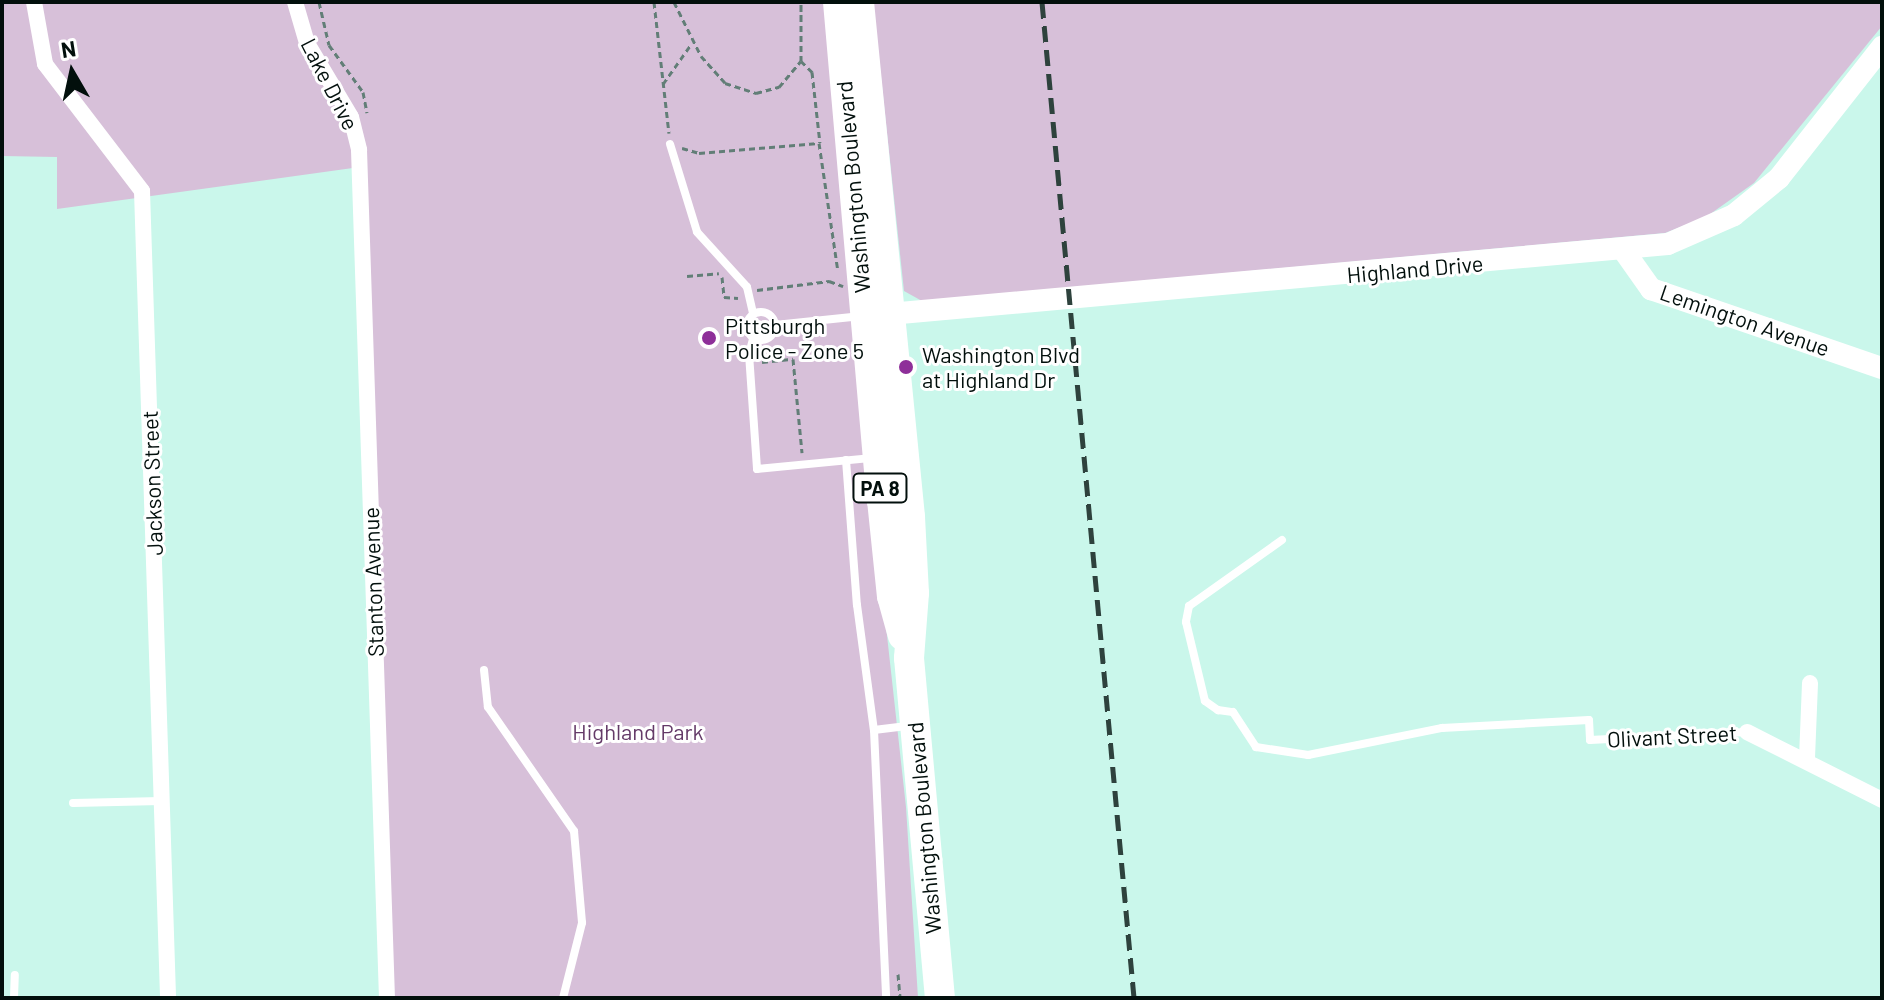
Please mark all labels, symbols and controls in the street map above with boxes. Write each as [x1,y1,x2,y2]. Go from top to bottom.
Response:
north arrow [32,32,112,112]
text: N [59,34,78,62]
street label: Lake Drive [296,34,364,134]
street label: Washington Boulevard [831,80,875,294]
street label: Highland Drive [1346,250,1484,288]
street label: Lemington Avenue [1657,279,1833,361]
place label: Pittsburgh Police - Zone 5 [725,312,864,364]
marker: Pittsburgh Police - Zone 5 [700,329,718,347]
place label: Washington Blvd at Highland Dr [922,341,1080,392]
marker: Washington Blvd at Highland Dr [897,358,915,376]
street label: Jackson Street [136,410,168,556]
road number: PA 8 [852,472,908,504]
street label: Stanton Avenue [357,507,389,657]
park label: Highland Park [572,719,704,745]
street label: Olivant Street [1606,719,1738,753]
street label: Washington Boulevard [902,721,946,935]

